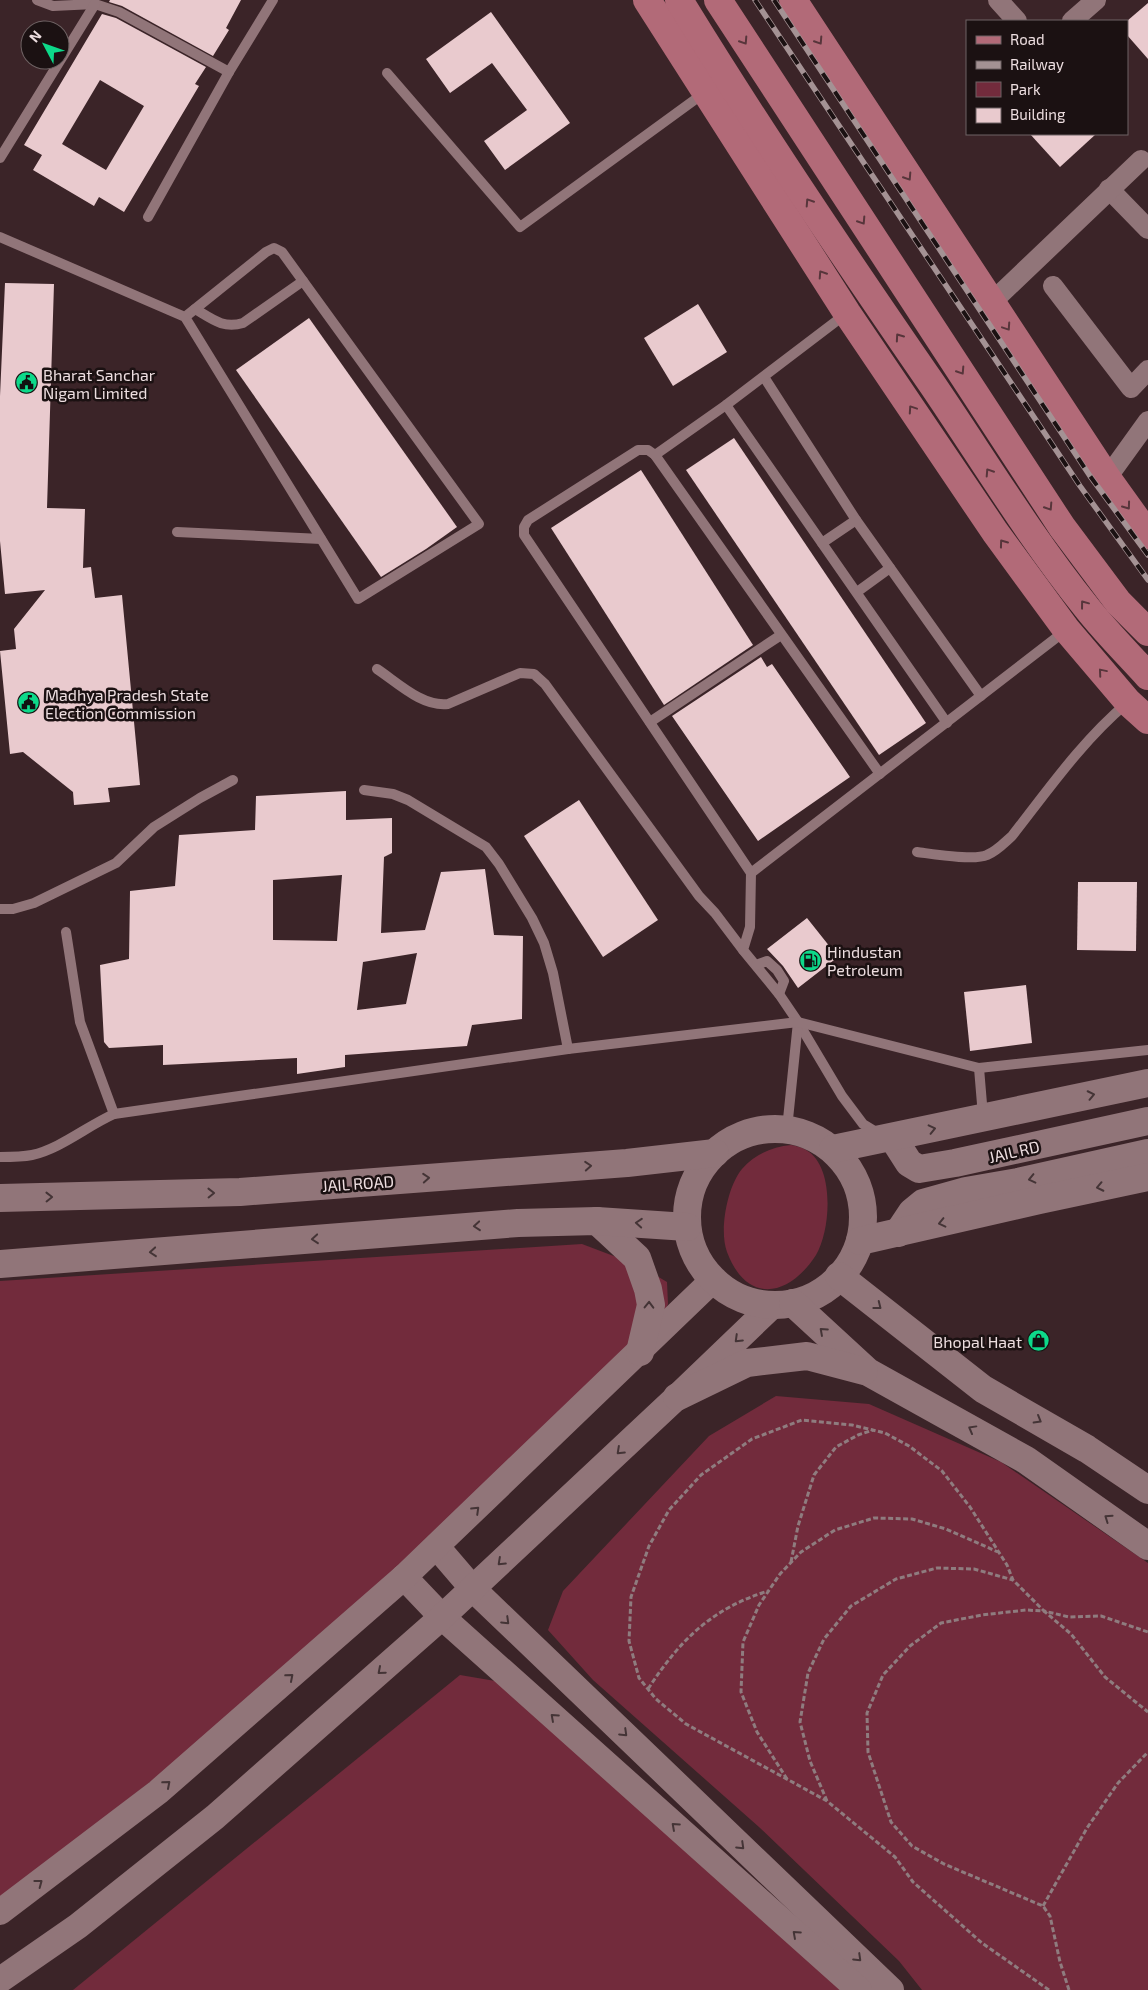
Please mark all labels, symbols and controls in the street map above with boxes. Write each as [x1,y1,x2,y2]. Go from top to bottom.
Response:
north arrow [20,20,70,70]
legend [966,20,1128,135]
text: N [25,27,45,46]
text: Road [1010,30,1045,48]
one-way arrow [738,35,747,45]
one-way arrow [813,35,823,44]
text: Railway [1010,55,1064,73]
text: Park [1010,80,1041,98]
text: Building [1010,105,1066,123]
one-way arrow [902,171,911,181]
one-way arrow [806,198,815,207]
one-way arrow [856,215,865,224]
one-way arrow [818,270,828,279]
one-way arrow [1001,322,1010,331]
one-way arrow [896,333,905,343]
place label: Bharat Sanchar Nigam Limited [43,365,156,402]
one-way arrow [955,365,964,375]
public building icon: Bharat Sanchar Nigam Limited [15,371,39,395]
one-way arrow [909,405,918,415]
one-way arrow [986,468,996,477]
one-way arrow [1121,500,1130,510]
one-way arrow [1043,502,1053,511]
one-way arrow [1000,539,1009,549]
one-way arrow [1081,600,1090,610]
one-way arrow [1099,668,1108,677]
place label: Madhya Pradesh State Election Commission [45,685,209,722]
public building icon: Madhya Pradesh State Election Commission [17,691,41,715]
place label: Hindustan Petroleum [827,942,903,979]
fuel station icon: Hindustan Petroleum [799,948,823,972]
one-way arrow [1087,1090,1096,1100]
one-way arrow [928,1124,937,1135]
street label: JAIL RD [987,1136,1041,1166]
one-way arrow [584,1161,592,1172]
street label: JAIL ROAD [321,1171,395,1195]
one-way arrow [422,1173,430,1184]
one-way arrow [1028,1173,1037,1184]
one-way arrow [1096,1182,1105,1192]
one-way arrow [208,1188,215,1198]
one-way arrow [45,1192,53,1202]
one-way arrow [937,1217,946,1228]
one-way arrow [634,1218,642,1229]
one-way arrow [472,1220,480,1231]
one-way arrow [310,1233,318,1244]
one-way arrow [148,1246,156,1257]
one-way arrow [872,1300,881,1309]
one-way arrow [644,1301,654,1309]
one-way arrow [820,1328,829,1337]
shop icon: Bhopal Haat [1026,1329,1050,1353]
place label: Bhopal Haat [933,1332,1022,1351]
one-way arrow [734,1333,743,1342]
one-way arrow [1033,1414,1042,1424]
one-way arrow [969,1425,978,1435]
one-way arrow [617,1445,626,1454]
one-way arrow [470,1507,479,1516]
one-way arrow [1104,1515,1114,1524]
one-way arrow [498,1556,507,1565]
one-way arrow [501,1615,510,1624]
one-way arrow [378,1665,387,1674]
one-way arrow [284,1674,293,1683]
one-way arrow [550,1714,559,1723]
one-way arrow [618,1727,627,1736]
one-way arrow [162,1780,171,1789]
one-way arrow [672,1823,681,1832]
one-way arrow [735,1840,744,1849]
one-way arrow [33,1880,43,1889]
one-way arrow [793,1931,802,1940]
one-way arrow [852,1952,861,1961]

